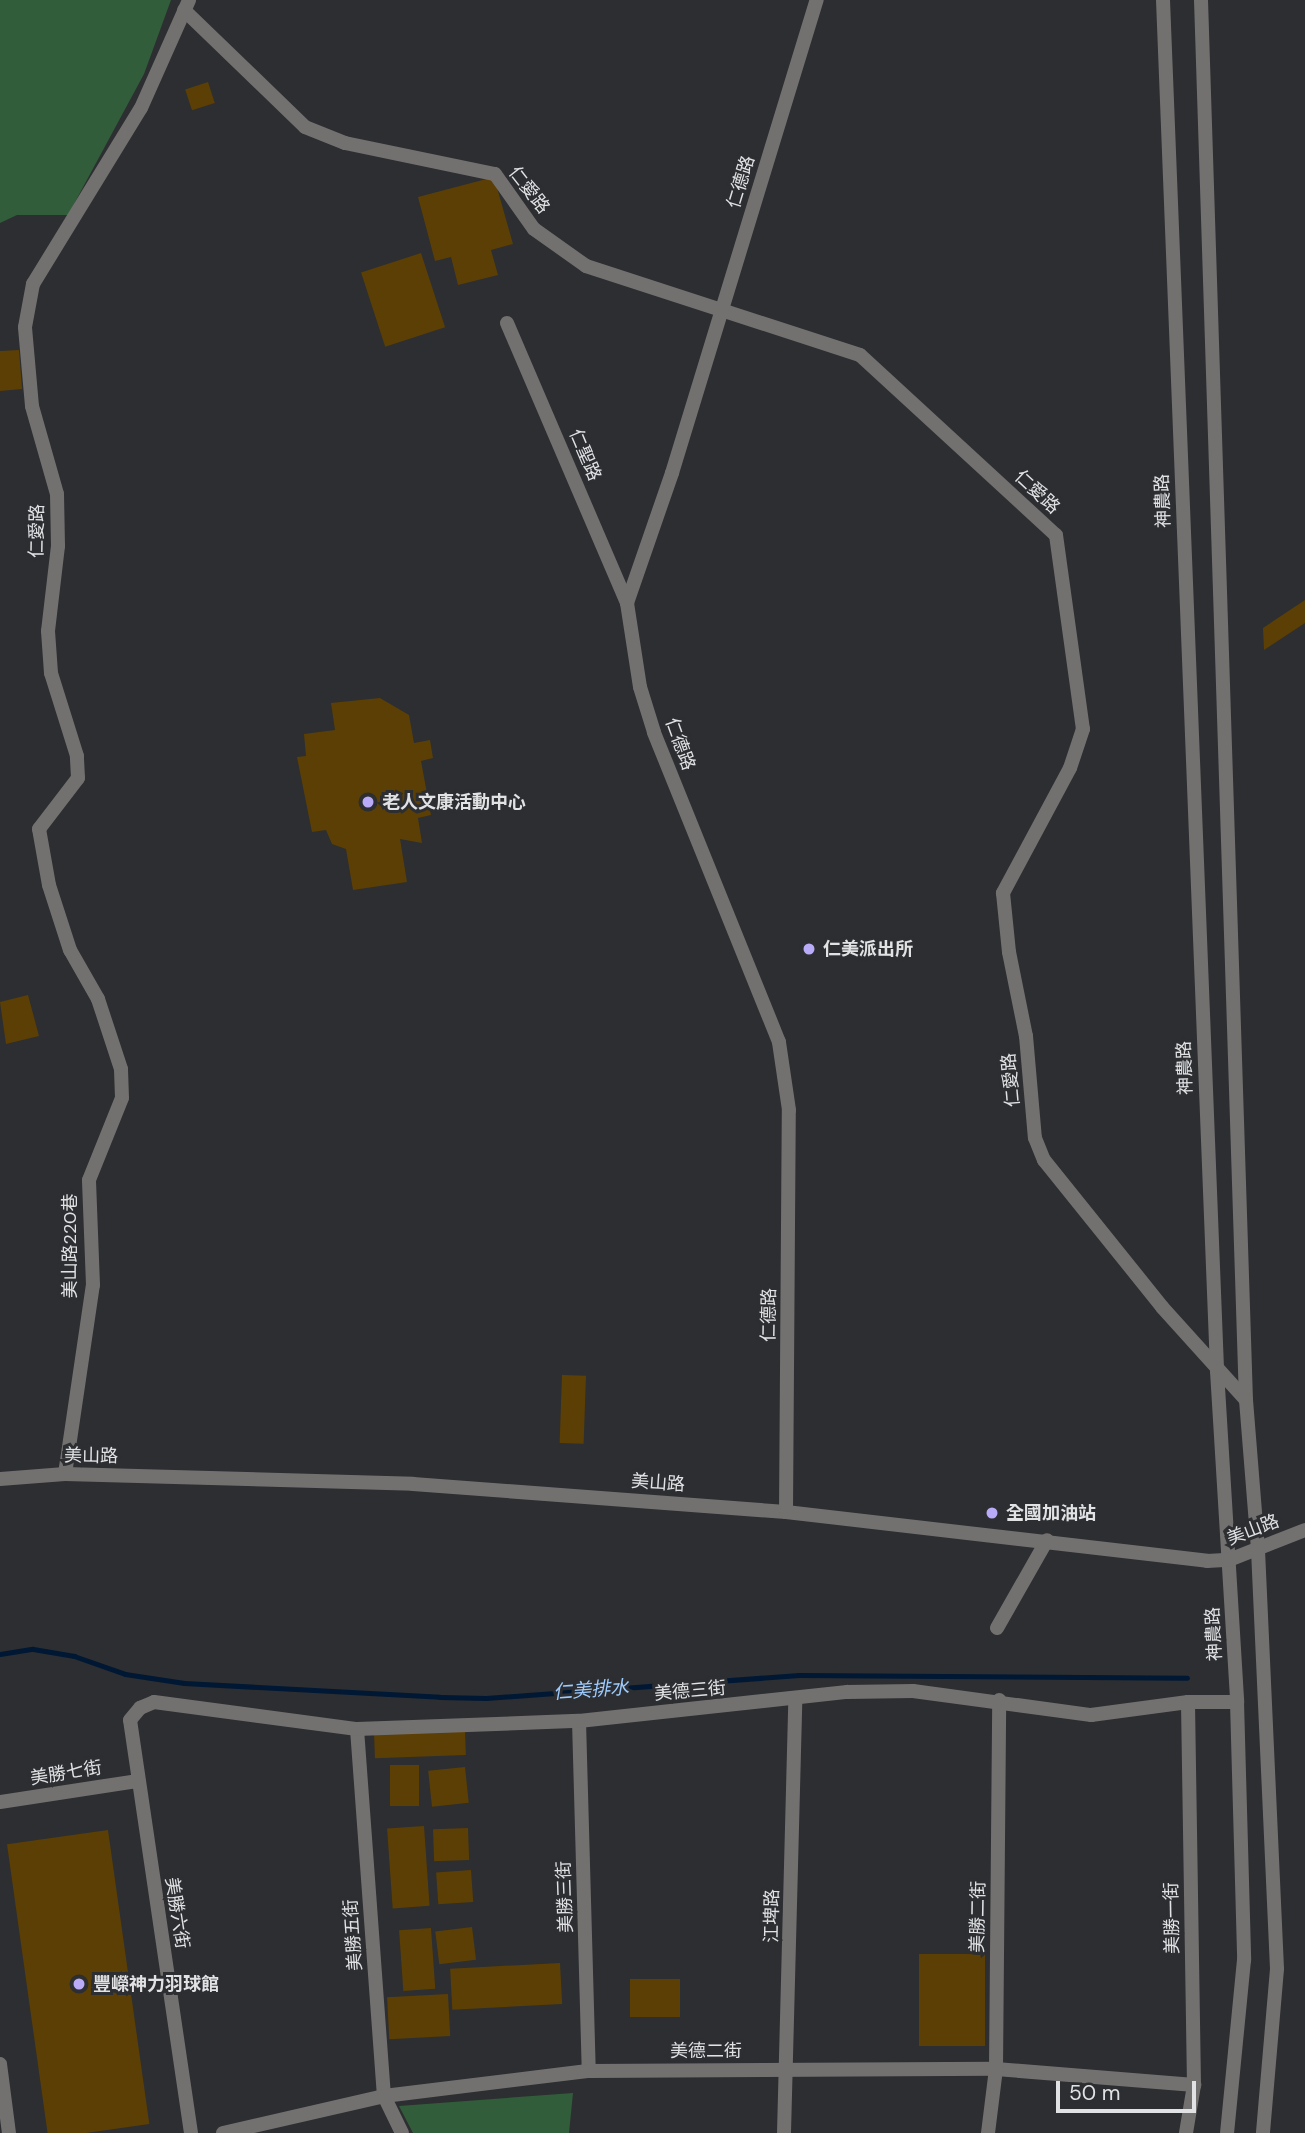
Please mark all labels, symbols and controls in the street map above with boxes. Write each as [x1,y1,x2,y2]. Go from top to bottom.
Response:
street label: 仁德路 [723,153,759,211]
street label: 仁愛路 [504,162,554,218]
street label: 仁聖路 [565,426,605,484]
street label: 仁愛路 [1010,466,1064,518]
street label: 神農路 [1151,474,1175,528]
street label: 仁愛路 [26,504,48,558]
street label: 仁德路 [661,715,699,773]
place label: 老人文康活動中心 [382,791,526,813]
marker: 老人文康活動中心 [360,794,376,810]
place label: 仁美派出所 [823,938,913,960]
marker: 仁美派出所 [801,941,817,957]
street label: 神農路 [1173,1041,1197,1095]
street label: 仁愛路 [998,1052,1024,1108]
street label: 美山路220巷 [59,1194,81,1298]
street label: 仁德路 [758,1288,780,1342]
street label: 美山路 [64,1445,118,1467]
street label: 美山路 [630,1470,686,1496]
place label: 全國加油站 [1006,1502,1096,1524]
marker: 全國加油站 [984,1505,1000,1521]
street label: 美山路 [1224,1510,1282,1550]
street label: 神農路 [1202,1606,1226,1662]
water label: 仁美排水 [552,1676,630,1704]
street label: 美德三街 [653,1677,727,1705]
street label: 美勝七街 [29,1757,103,1789]
street label: 美勝三街 [553,1861,577,1933]
street label: 美勝六街 [161,1876,193,1950]
street label: 美勝二街 [967,1881,989,1953]
street label: 美勝一街 [1161,1882,1183,1954]
street label: 江埤路 [761,1889,783,1943]
street label: 美勝五街 [340,1898,366,1972]
place label: 豐嶸神力羽球館 [93,1973,219,1995]
marker: 豐嶸神力羽球館 [71,1976,87,1992]
street label: 美德二街 [670,2040,742,2062]
scale bar [1060,2066,1200,2110]
text: 50 m [1069,2079,1120,2107]

